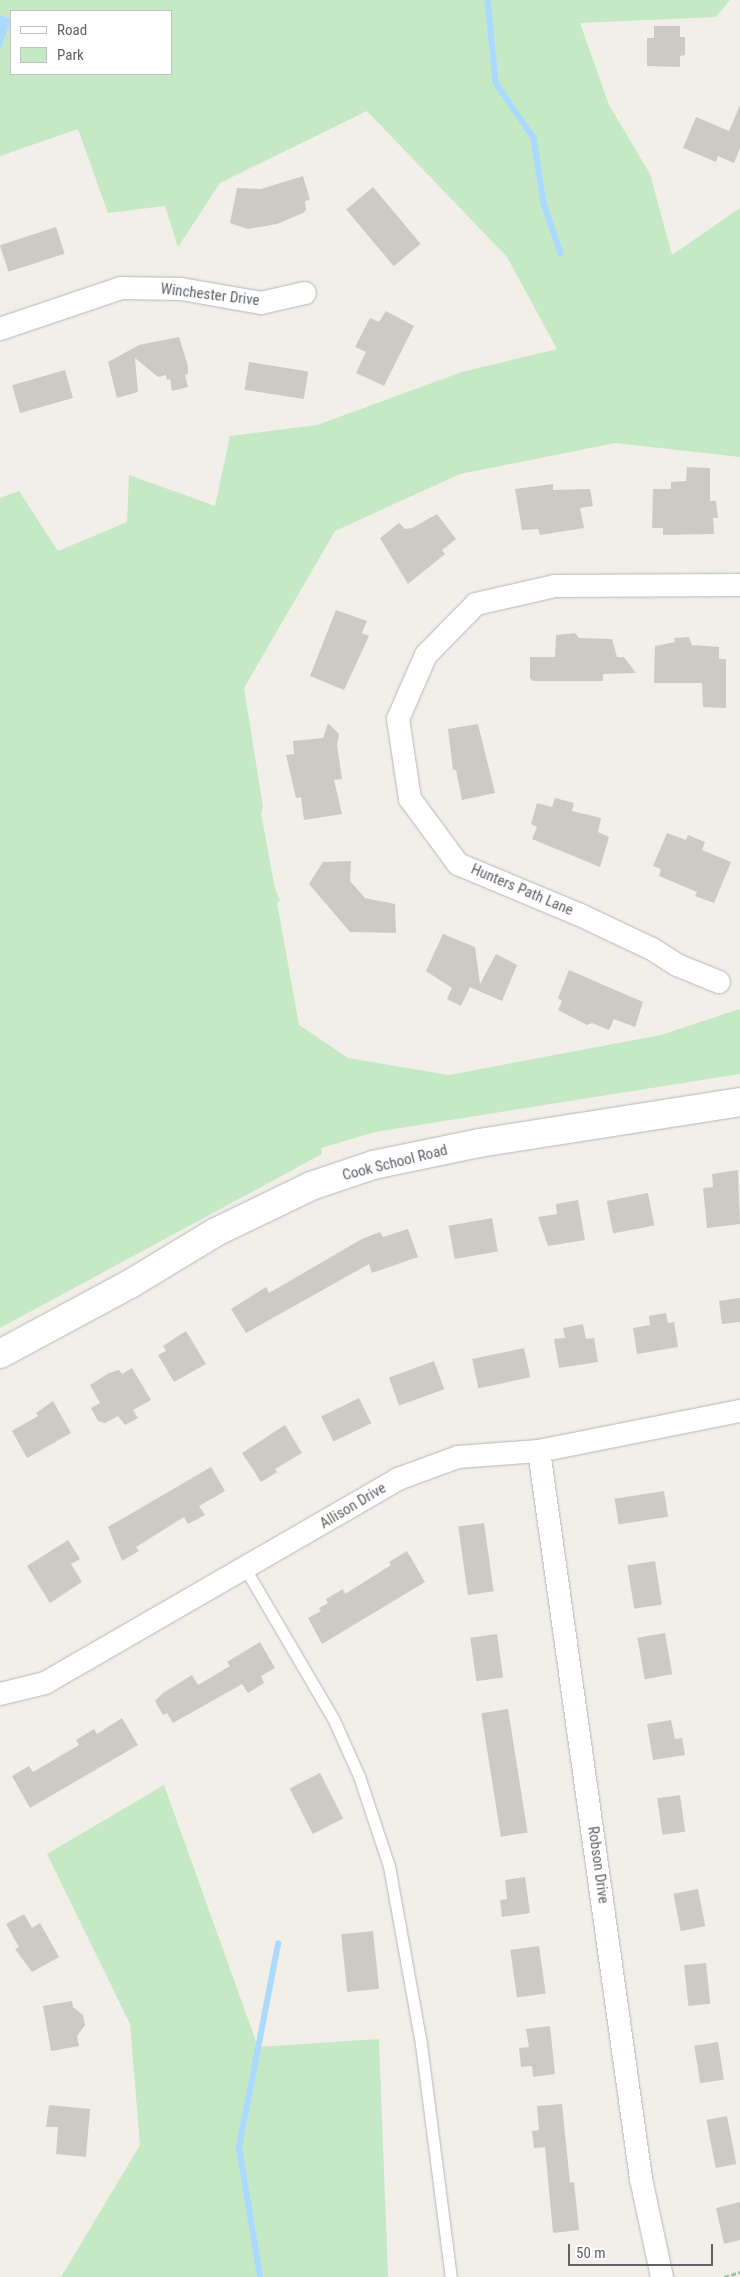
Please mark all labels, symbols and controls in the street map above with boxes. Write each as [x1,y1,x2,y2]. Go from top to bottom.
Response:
legend [10,10,172,75]
text: Road [57,21,87,39]
text: Park [57,46,84,64]
street label: Winchester Drive [159,280,261,310]
street label: Hunters Path Lane [468,860,576,920]
street label: Cook School Road [341,1141,449,1185]
street label: Allison Drive [317,1479,389,1533]
street label: Robson Drive [584,1825,612,1905]
scale bar [570,2234,715,2266]
text: 50 m [576,2244,606,2262]

